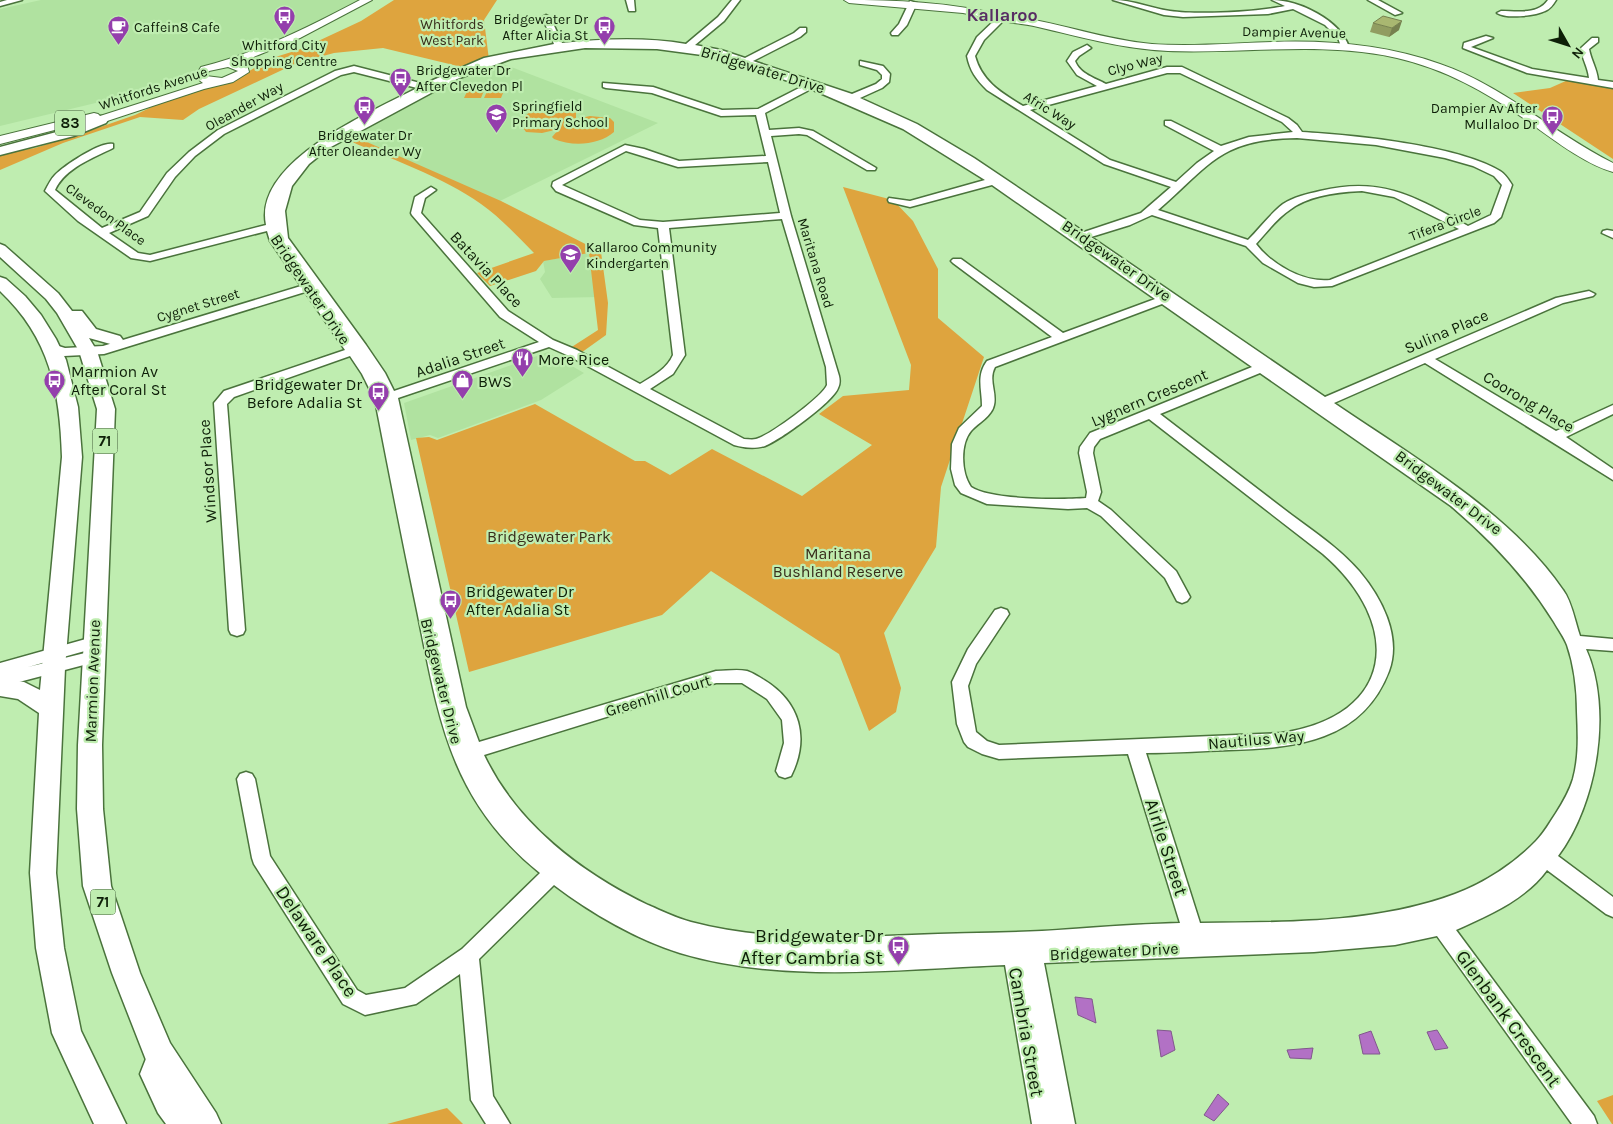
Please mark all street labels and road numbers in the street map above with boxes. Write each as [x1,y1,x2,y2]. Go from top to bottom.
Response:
street label: Dampier Avenue [1242,23,1346,42]
street label: Bridgewater Drive [698,42,827,97]
street label: Clyo Way [1106,49,1165,80]
street label: Whitfords Avenue [97,63,210,114]
street label: Oleander Way [202,78,287,135]
street label: Afric Way [1020,88,1080,133]
road number: 83 [55,110,85,136]
street label: Clevedon Place [62,179,149,249]
street label: Tifera Circle [1407,202,1483,245]
street label: Maritana Road [794,216,837,310]
street label: Bridgewater Drive [1059,216,1175,305]
street label: Batavia Place [446,227,527,312]
street label: Bridgewater Drive [267,231,354,348]
street label: Cygnet Street [155,285,242,326]
street label: Sulina Place [1401,305,1491,358]
street label: Adalia Street [413,333,507,382]
street label: Lygnern Crescent [1088,364,1210,431]
street label: Coorong Place [1480,367,1578,436]
street label: Windsor Place [194,419,221,523]
road number: 71 [92,428,118,454]
street label: Bridgewater Drive [1392,446,1506,539]
street label: Bridgewater Drive [417,616,466,746]
street label: Marmion Avenue [81,619,104,743]
street label: Greenhill Court [603,670,713,721]
street label: Nautilus Way [1207,726,1306,753]
street label: Airlie Street [1140,796,1192,899]
street label: Delaware Place [271,882,361,1001]
road number: 71 [90,890,116,914]
street label: Bridgewater Drive [1049,939,1179,964]
street label: Glenbank Crescent [1451,946,1565,1091]
street label: Cambria Street [1004,966,1048,1098]

